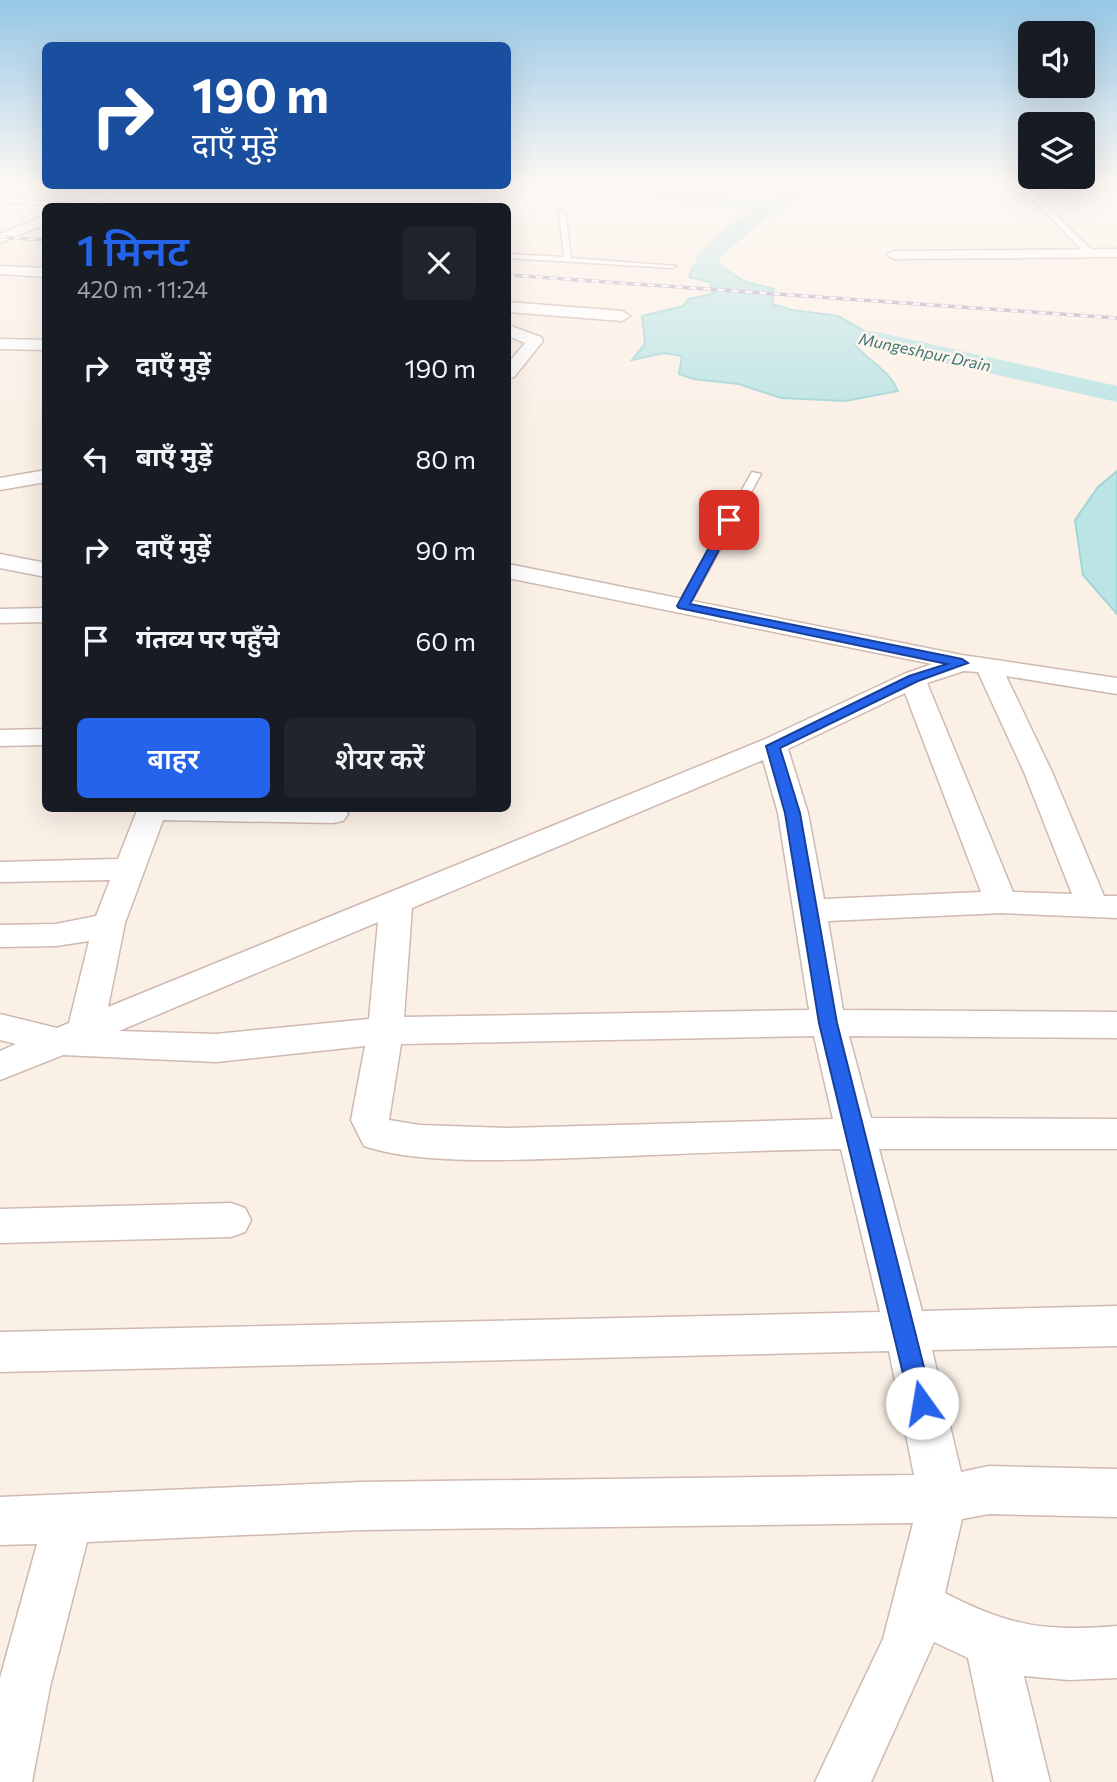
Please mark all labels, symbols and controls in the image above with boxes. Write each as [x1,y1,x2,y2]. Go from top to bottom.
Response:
map controls [1018,21,1095,189]
button: sound [1018,21,1095,98]
text: 190 m [192,63,329,123]
icon: right [77,70,168,161]
button: layers [1018,112,1095,189]
text: दाएँ मुड़ें [192,123,277,163]
text: 1 मिनट [77,223,189,275]
button: close [402,226,476,300]
text: 420 m · 11:24 [77,275,208,303]
water label: Mungeshpur Drain [857,328,993,375]
icon: right [77,349,115,387]
text: दाएँ मुड़ें [136,349,211,380]
text: 190 m [404,352,476,383]
icon: left [77,440,115,478]
text: बाएँ मुड़ें [136,440,212,471]
text: 80 m [416,443,476,474]
pin [699,490,759,550]
icon: arrive [710,501,748,539]
icon: right [77,531,115,569]
text: दाएँ मुड़ें [136,531,211,562]
text: 90 m [416,534,476,565]
icon: arrive [77,622,115,660]
text: गंतव्य पर पहुँचे [136,622,280,653]
text: 60 m [416,625,476,656]
button: बाहर [77,718,270,798]
button: शेयर करें [284,718,476,798]
position arrow [885,1366,959,1440]

